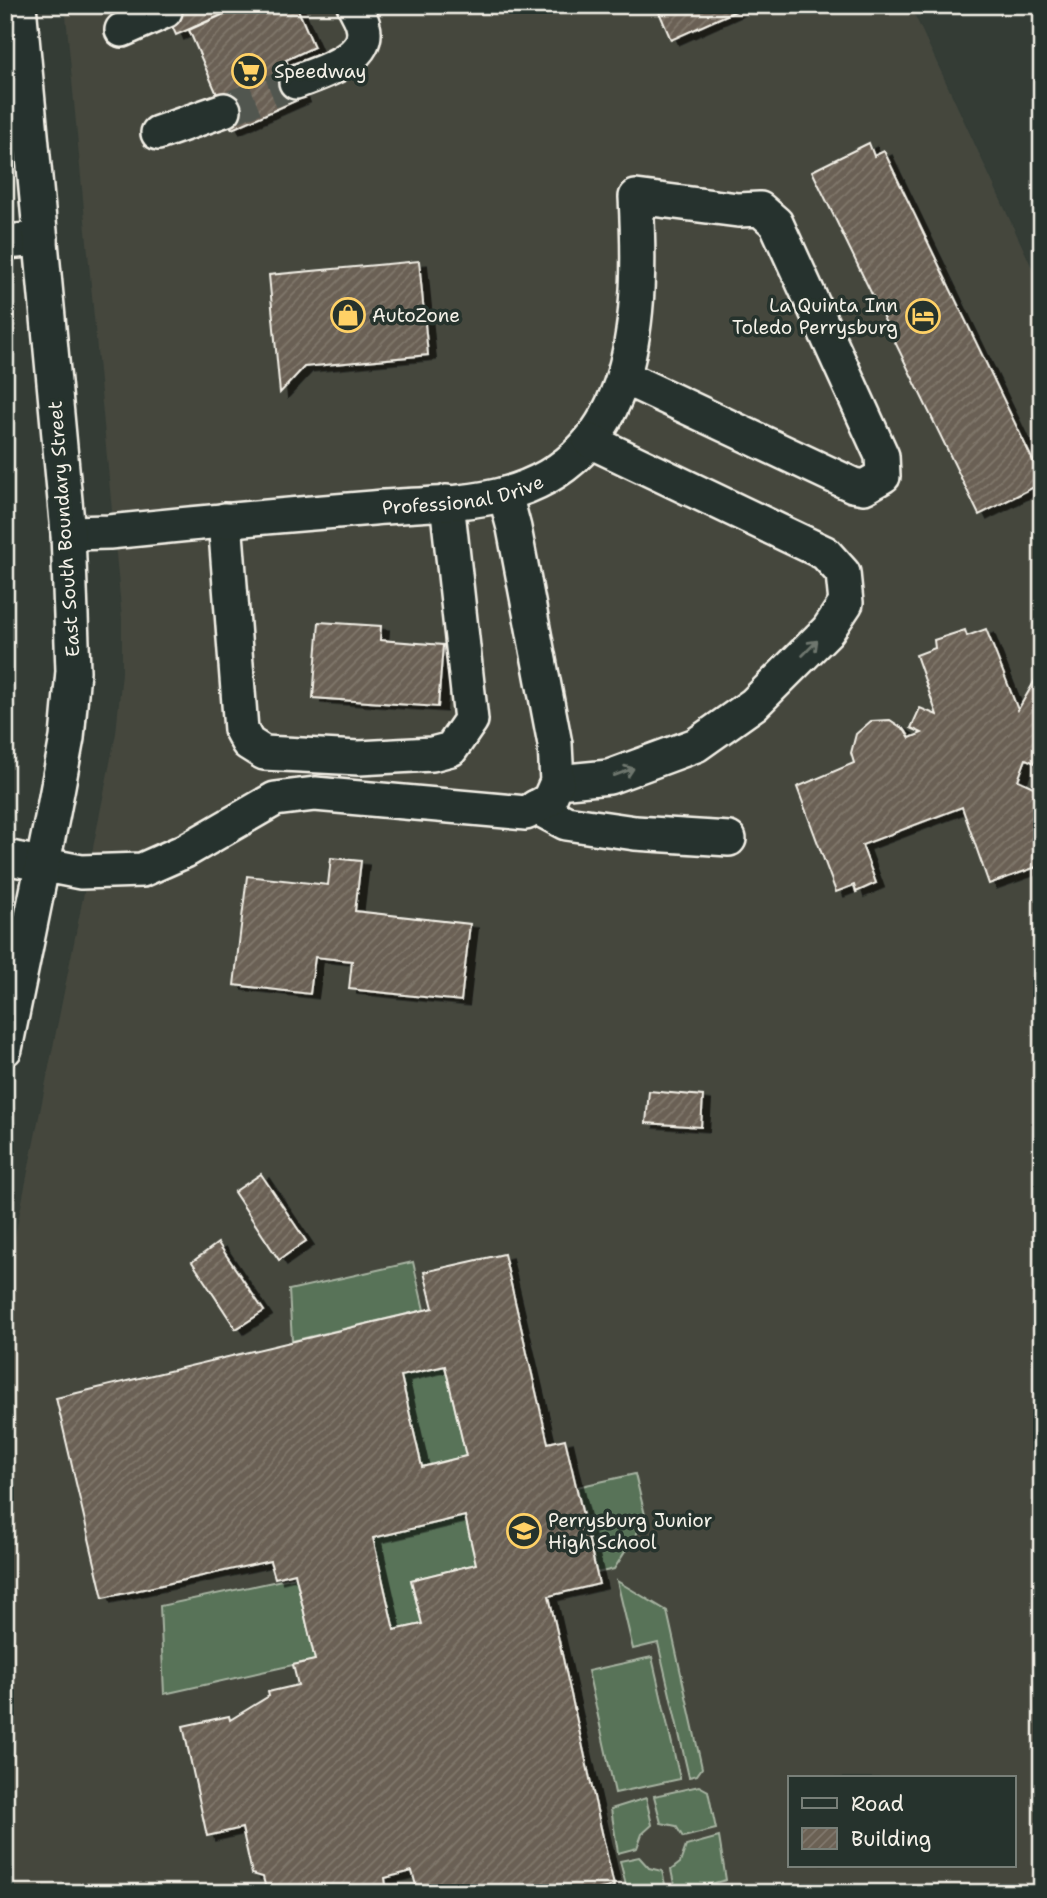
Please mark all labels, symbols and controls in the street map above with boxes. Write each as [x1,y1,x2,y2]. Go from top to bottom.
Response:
supermarket icon: Speedway [230,52,268,90]
place label: Speedway [274,59,367,84]
place label: La Quinta Inn Toledo Perrysburg [732,293,898,340]
shop icon: AutoZone [329,296,367,334]
hotel icon: La Quinta Inn Toledo Perrysburg [904,297,942,335]
place label: AutoZone [372,303,460,328]
street label: East South Boundary Street [43,400,85,658]
street label: Professional Drive [381,468,548,520]
one-way arrow [802,639,819,656]
one-way arrow [613,765,635,777]
place label: Perrysburg Junior High School [548,1508,713,1555]
school or university icon: Perrysburg Junior High School [505,1512,543,1550]
legend [788,1776,1016,1867]
text: Road [851,1790,904,1818]
text: Building [851,1825,931,1853]

